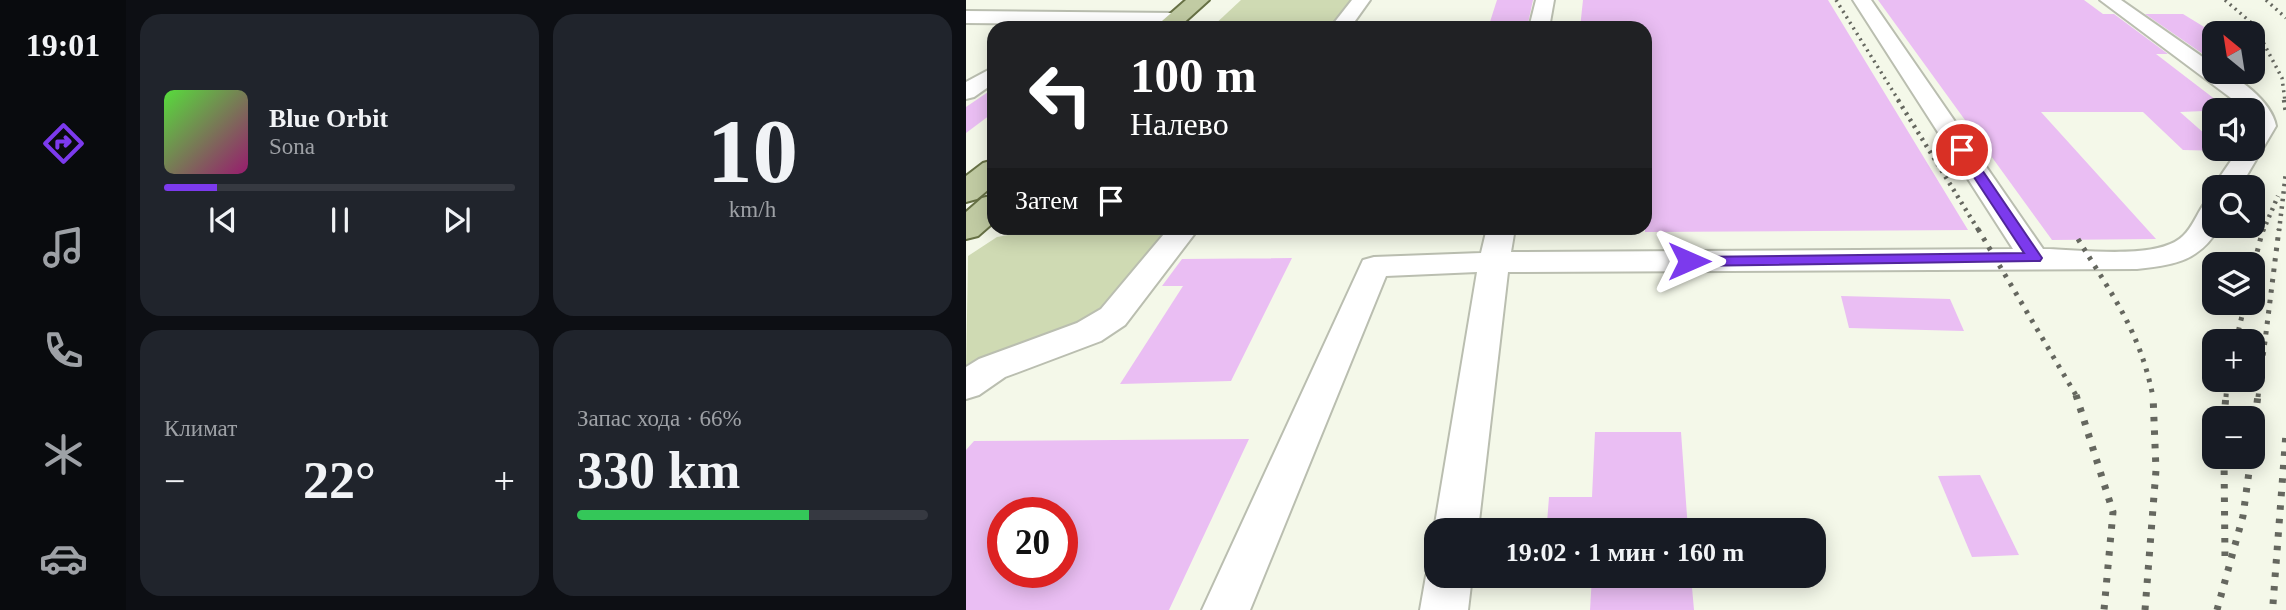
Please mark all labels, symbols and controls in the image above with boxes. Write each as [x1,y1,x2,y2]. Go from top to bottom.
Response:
north arrow [2202,21,2264,84]
map controls [2202,21,2265,469]
text: 19:01 [26,27,100,63]
text: 100 m [1130,48,1257,103]
icon: left [1015,49,1106,140]
button: sound [2202,98,2265,161]
text: 10 [707,101,798,202]
text: Blue Orbit [269,104,388,133]
text: Налево [1130,106,1229,142]
icon: directions [39,119,88,168]
pin [1932,120,1992,180]
icon: arrive [1943,131,1981,169]
text: Sona [269,134,315,159]
button: search [2202,175,2265,238]
icon: arrive [1092,182,1130,220]
text: Затем [1015,186,1078,215]
text: km/h [729,197,776,222]
icon: previous [204,201,242,239]
icon: pause [321,201,359,239]
icon: next [438,201,476,239]
icon: music [39,223,88,272]
position arrow [1652,224,1726,298]
button: layers [2202,252,2265,315]
icon: phone [39,326,88,375]
button: + [2202,329,2265,392]
text: Запас хода · 66% [577,406,742,431]
button: − [2202,406,2265,469]
text: Климат [164,416,237,441]
icon: climate [39,430,88,479]
text: 330 km [577,442,740,499]
text: 22° [303,452,376,509]
text: − [164,460,185,502]
text: + [494,460,515,502]
speed limit sign: 20 [987,497,1078,588]
icon: car [39,534,88,583]
text: 19:02 · 1 мин · 160 m [1506,538,1744,567]

